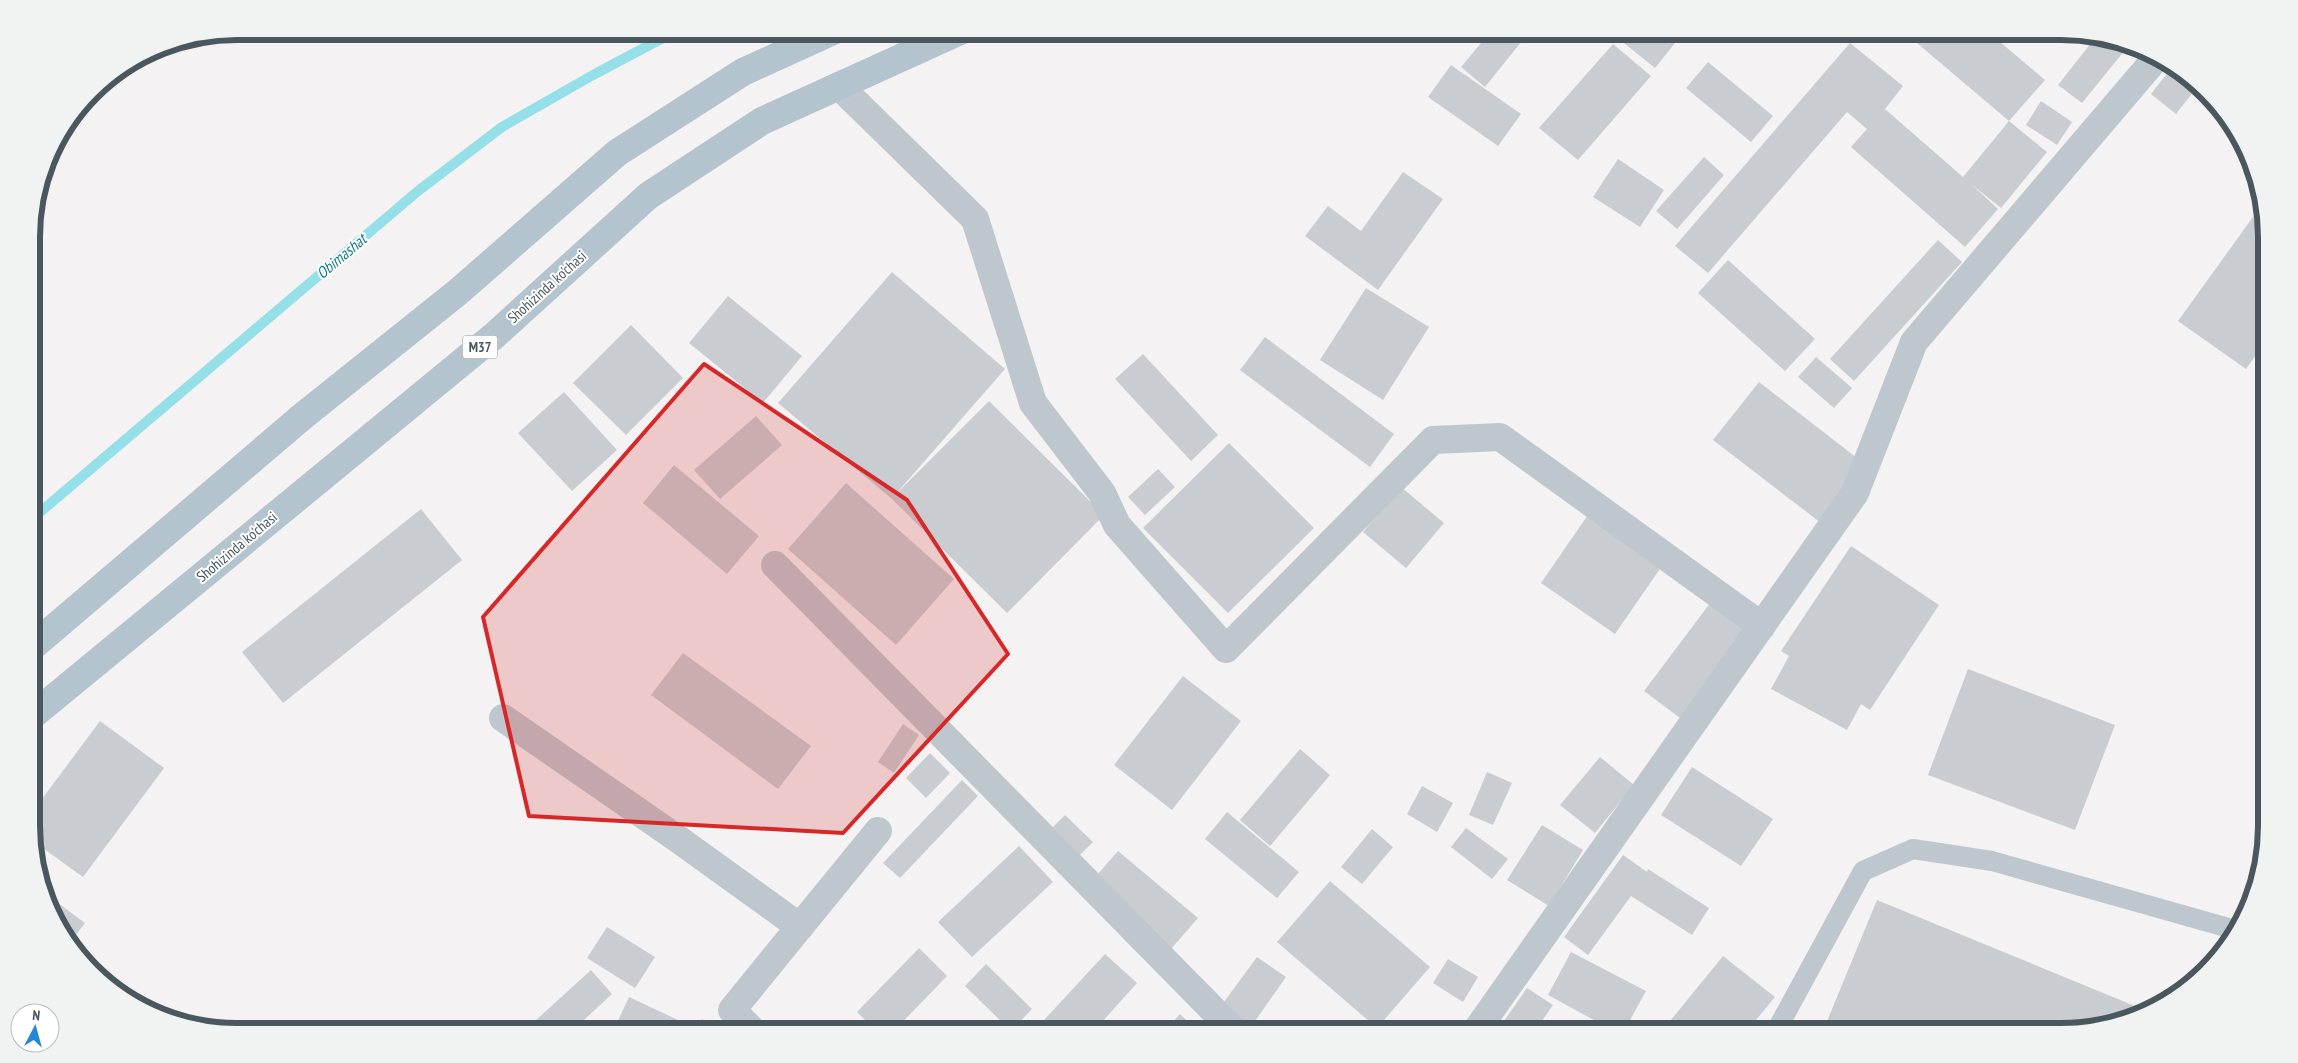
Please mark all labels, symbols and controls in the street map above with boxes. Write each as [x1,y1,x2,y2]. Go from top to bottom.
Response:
water label: Obimashat [312,228,371,283]
street label: Shohizinda ko'chasi [503,246,590,327]
road number: M37 [462,336,498,358]
street label: Shohizinda ko'chasi [192,507,281,586]
north arrow [10,1003,60,1053]
text: N [32,1006,41,1024]

